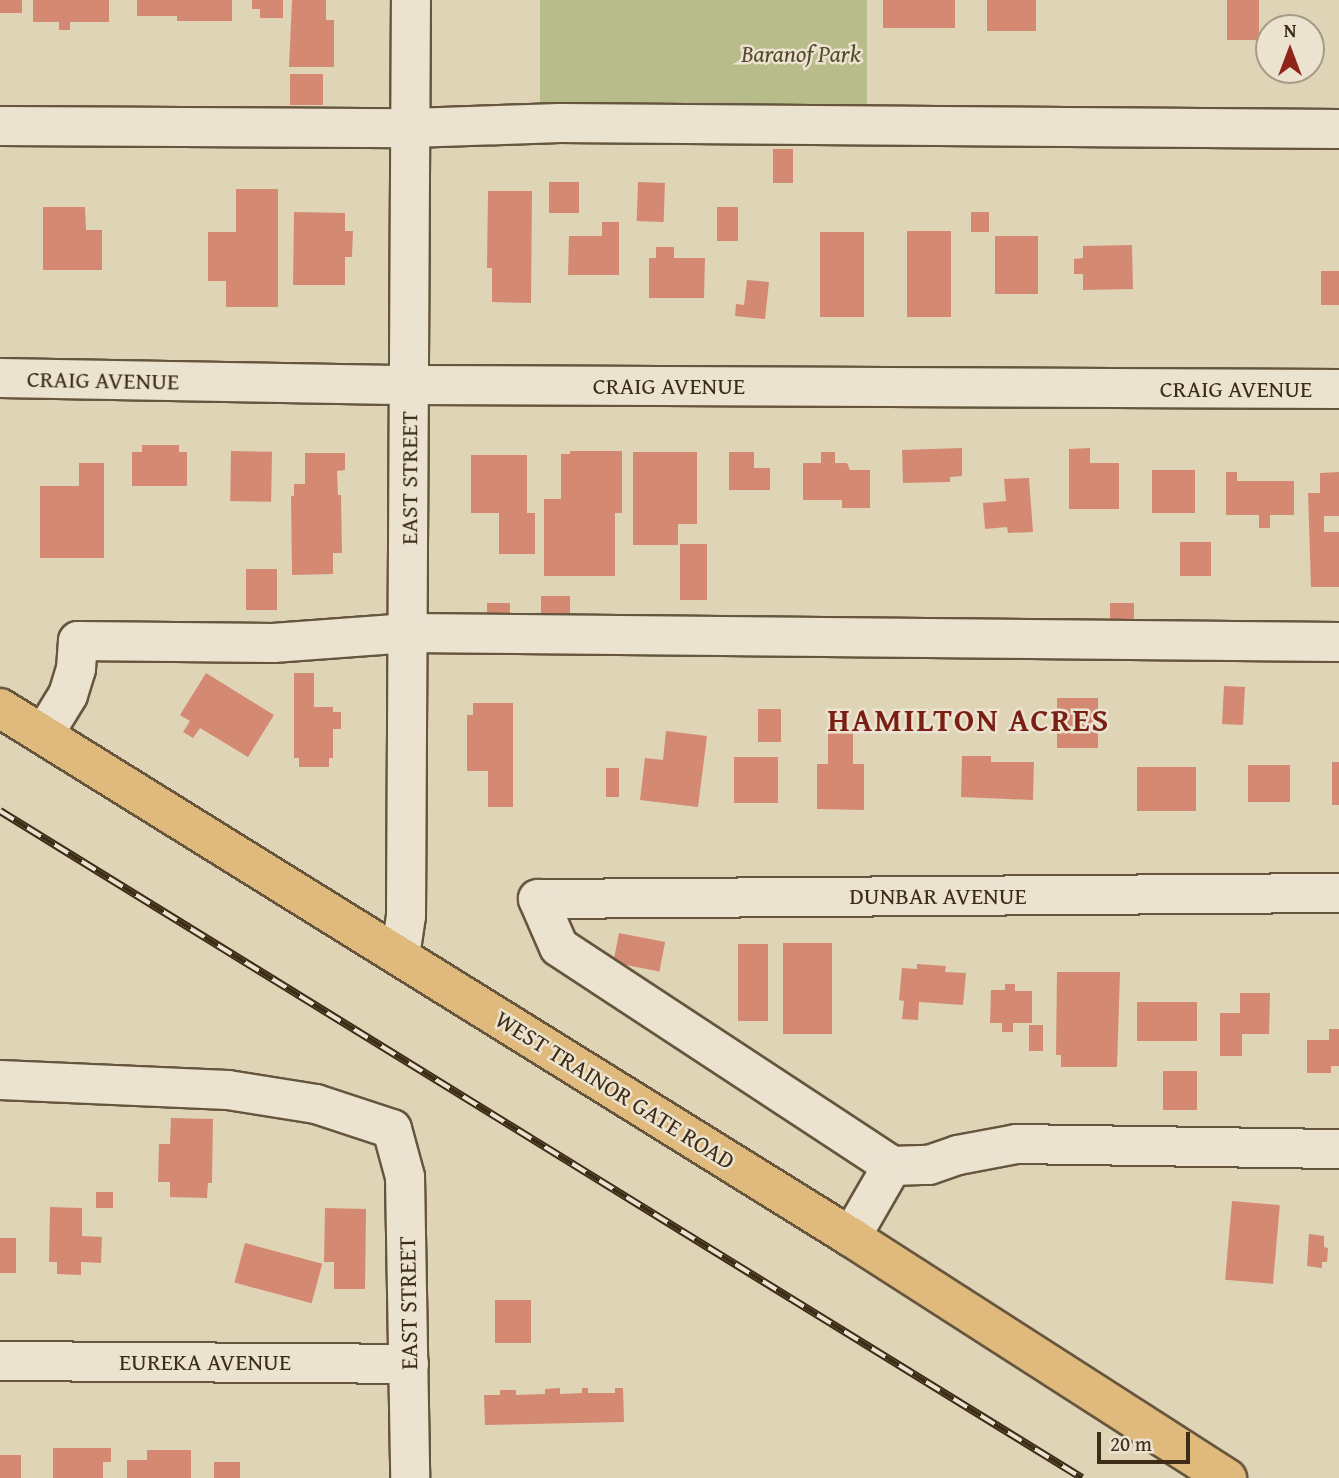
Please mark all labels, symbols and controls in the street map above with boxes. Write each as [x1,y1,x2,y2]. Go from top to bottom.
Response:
north arrow [1255,14,1325,84]
text: N [1284,16,1296,44]
park label: Baranof Park [741,40,861,68]
street label: CRAIG AVENUE [27,364,179,396]
street label: CRAIG AVENUE [593,372,745,400]
street label: CRAIG AVENUE [1160,375,1312,403]
street label: EAST STREET [395,411,423,545]
district label: HAMILTON ACRES [829,701,1109,739]
street label: DUNBAR AVENUE [849,882,1027,910]
street label: WEST TRAINOR GATE ROAD [490,1004,740,1176]
street label: EAST STREET [392,1236,424,1370]
street label: EUREKA AVENUE [119,1348,291,1376]
scale bar [1101,1418,1194,1462]
text: 20 m [1110,1428,1152,1459]

